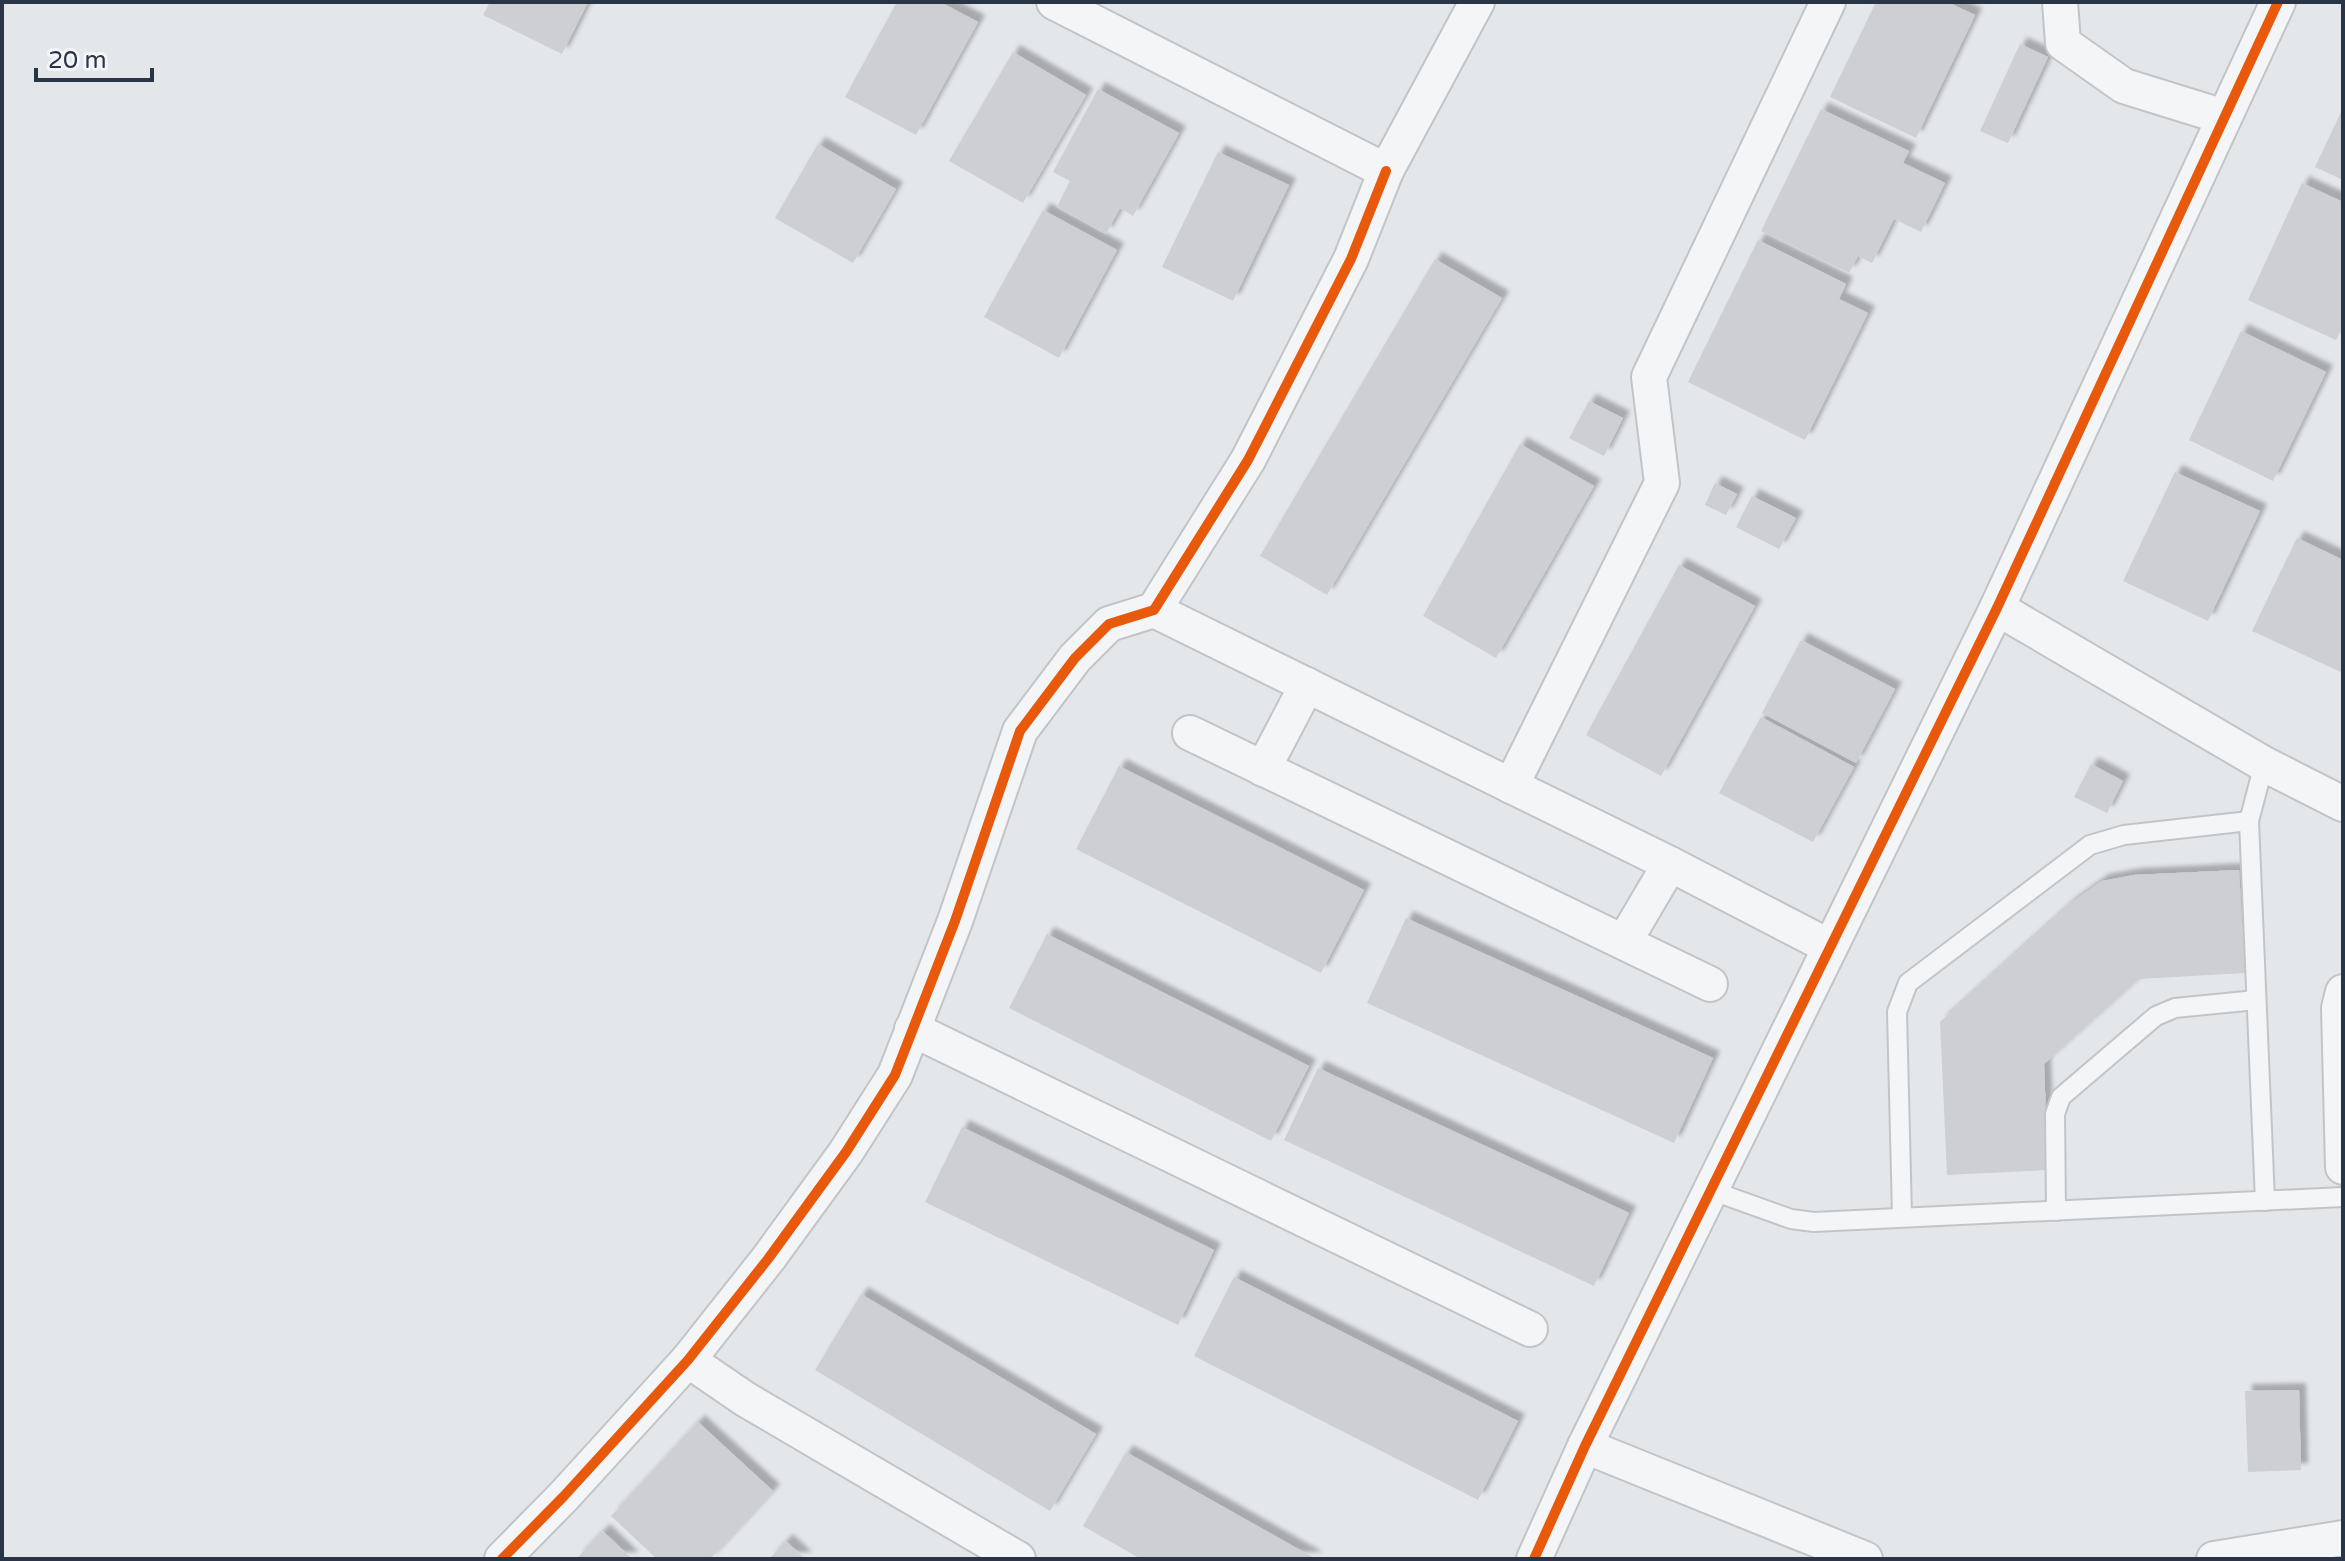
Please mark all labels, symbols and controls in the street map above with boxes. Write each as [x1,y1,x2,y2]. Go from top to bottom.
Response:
scale bar [36,32,152,82]
text: 20 m [48,46,106,75]

